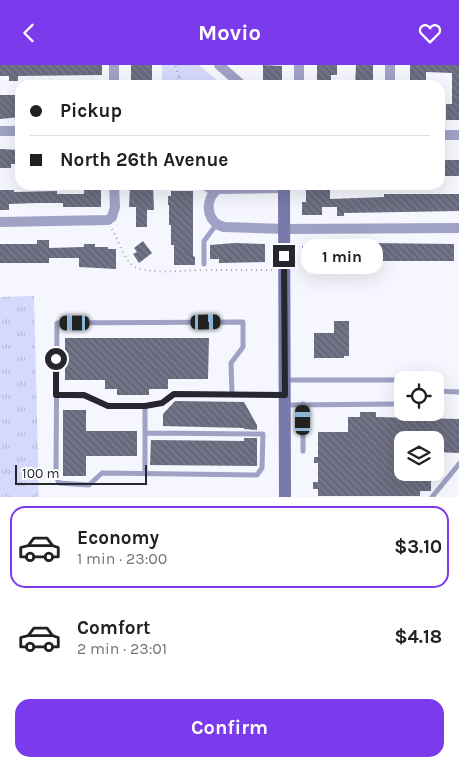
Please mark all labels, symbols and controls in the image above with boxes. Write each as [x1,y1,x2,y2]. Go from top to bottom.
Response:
icon: back [15,19,43,47]
icon: heart [416,19,444,47]
text: Movio [198,20,261,46]
text: Pickup [60,100,122,122]
text: North 26th Avenue [60,149,228,171]
callout: 1 min [302,239,384,273]
route end [273,245,295,267]
text: 1 min [322,247,362,266]
car [190,314,221,330]
car [60,316,90,331]
route start [45,348,67,370]
map controls [394,371,444,481]
button: locate [394,371,444,421]
car [295,405,310,435]
button: layers [394,431,444,481]
scale bar [15,462,148,485]
text: 100 m [22,465,60,482]
icon: car [17,525,62,570]
text: Economy [77,527,159,549]
text: $3.10 [394,536,442,558]
text: 1 min · 23:00 [77,549,167,568]
icon: car [17,615,62,660]
text: Comfort [77,617,151,639]
text: $4.18 [394,626,442,648]
text: 2 min · 23:01 [77,639,167,658]
button: Confirm [15,699,444,757]

